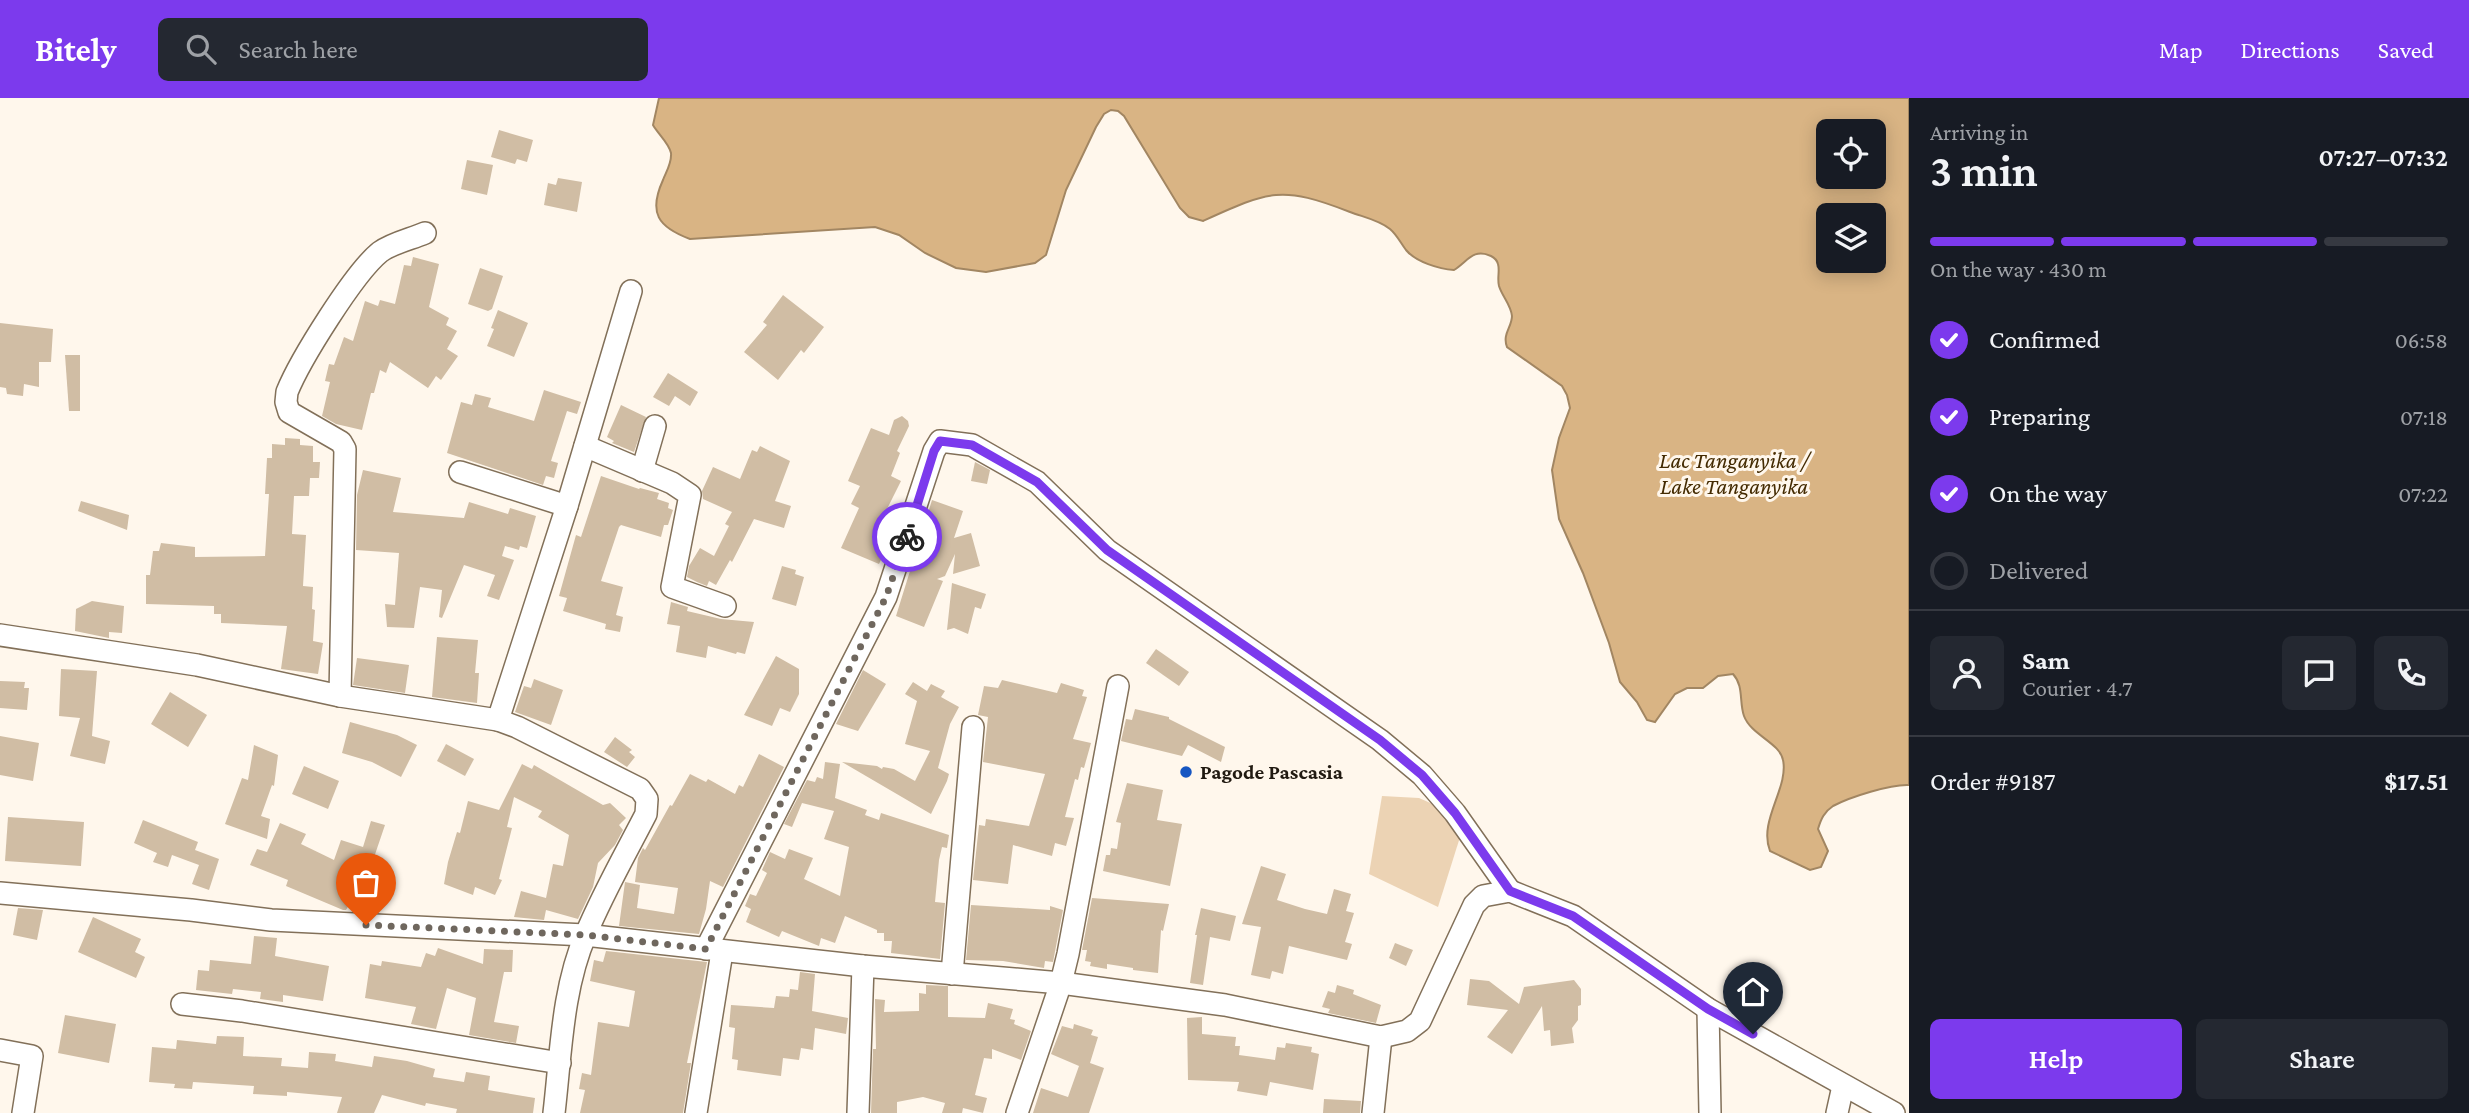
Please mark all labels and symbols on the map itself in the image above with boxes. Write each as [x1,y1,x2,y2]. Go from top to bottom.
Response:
water label: Lac Tanganyika / Lake Tanganyika [1659,447,1813,499]
courier [872,502,942,572]
place label: Pagode Pascasia [1200,760,1344,784]
marker: Pagode Pascasia [1178,764,1194,780]
pin [336,853,396,925]
pin [1723,962,1783,1034]

